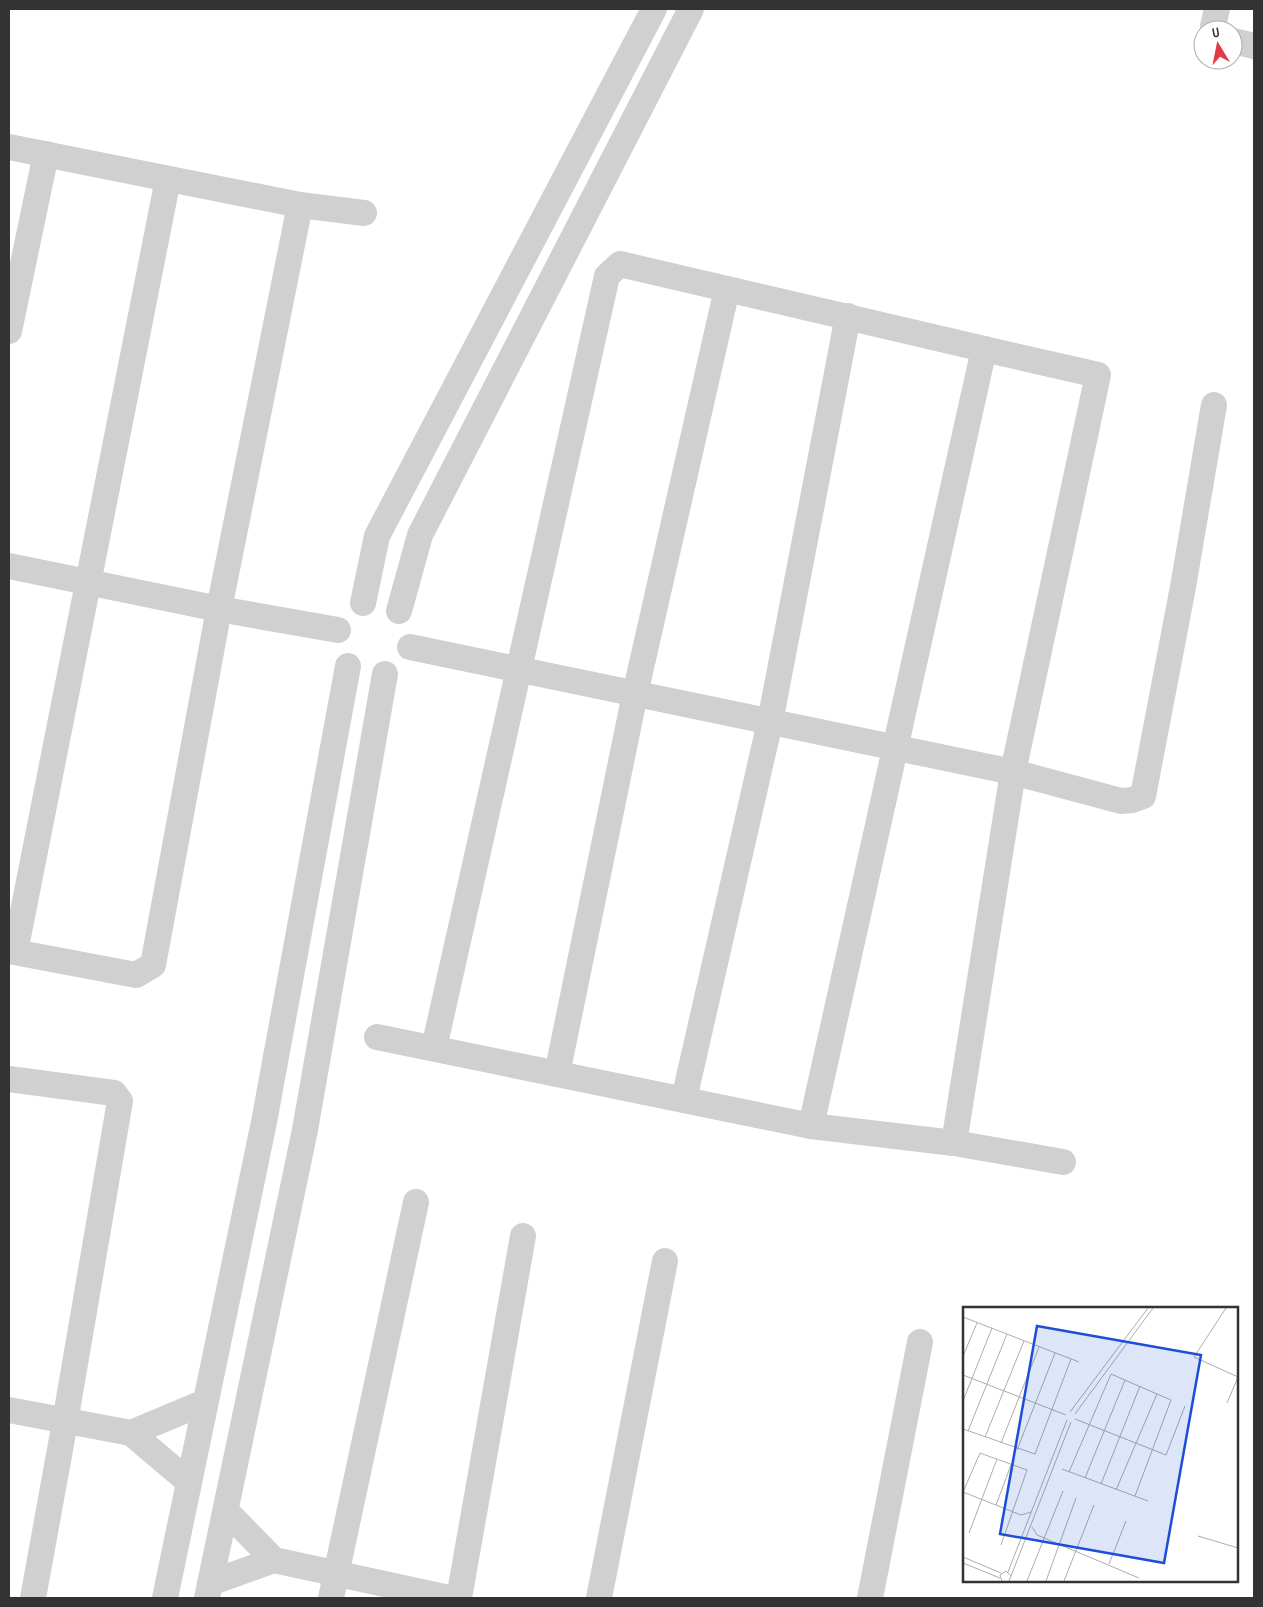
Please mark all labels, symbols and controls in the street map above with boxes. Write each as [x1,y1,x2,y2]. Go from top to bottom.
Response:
north arrow [1193,20,1243,70]
text: U [1211,24,1221,42]
inset map [963,1307,1238,1582]

